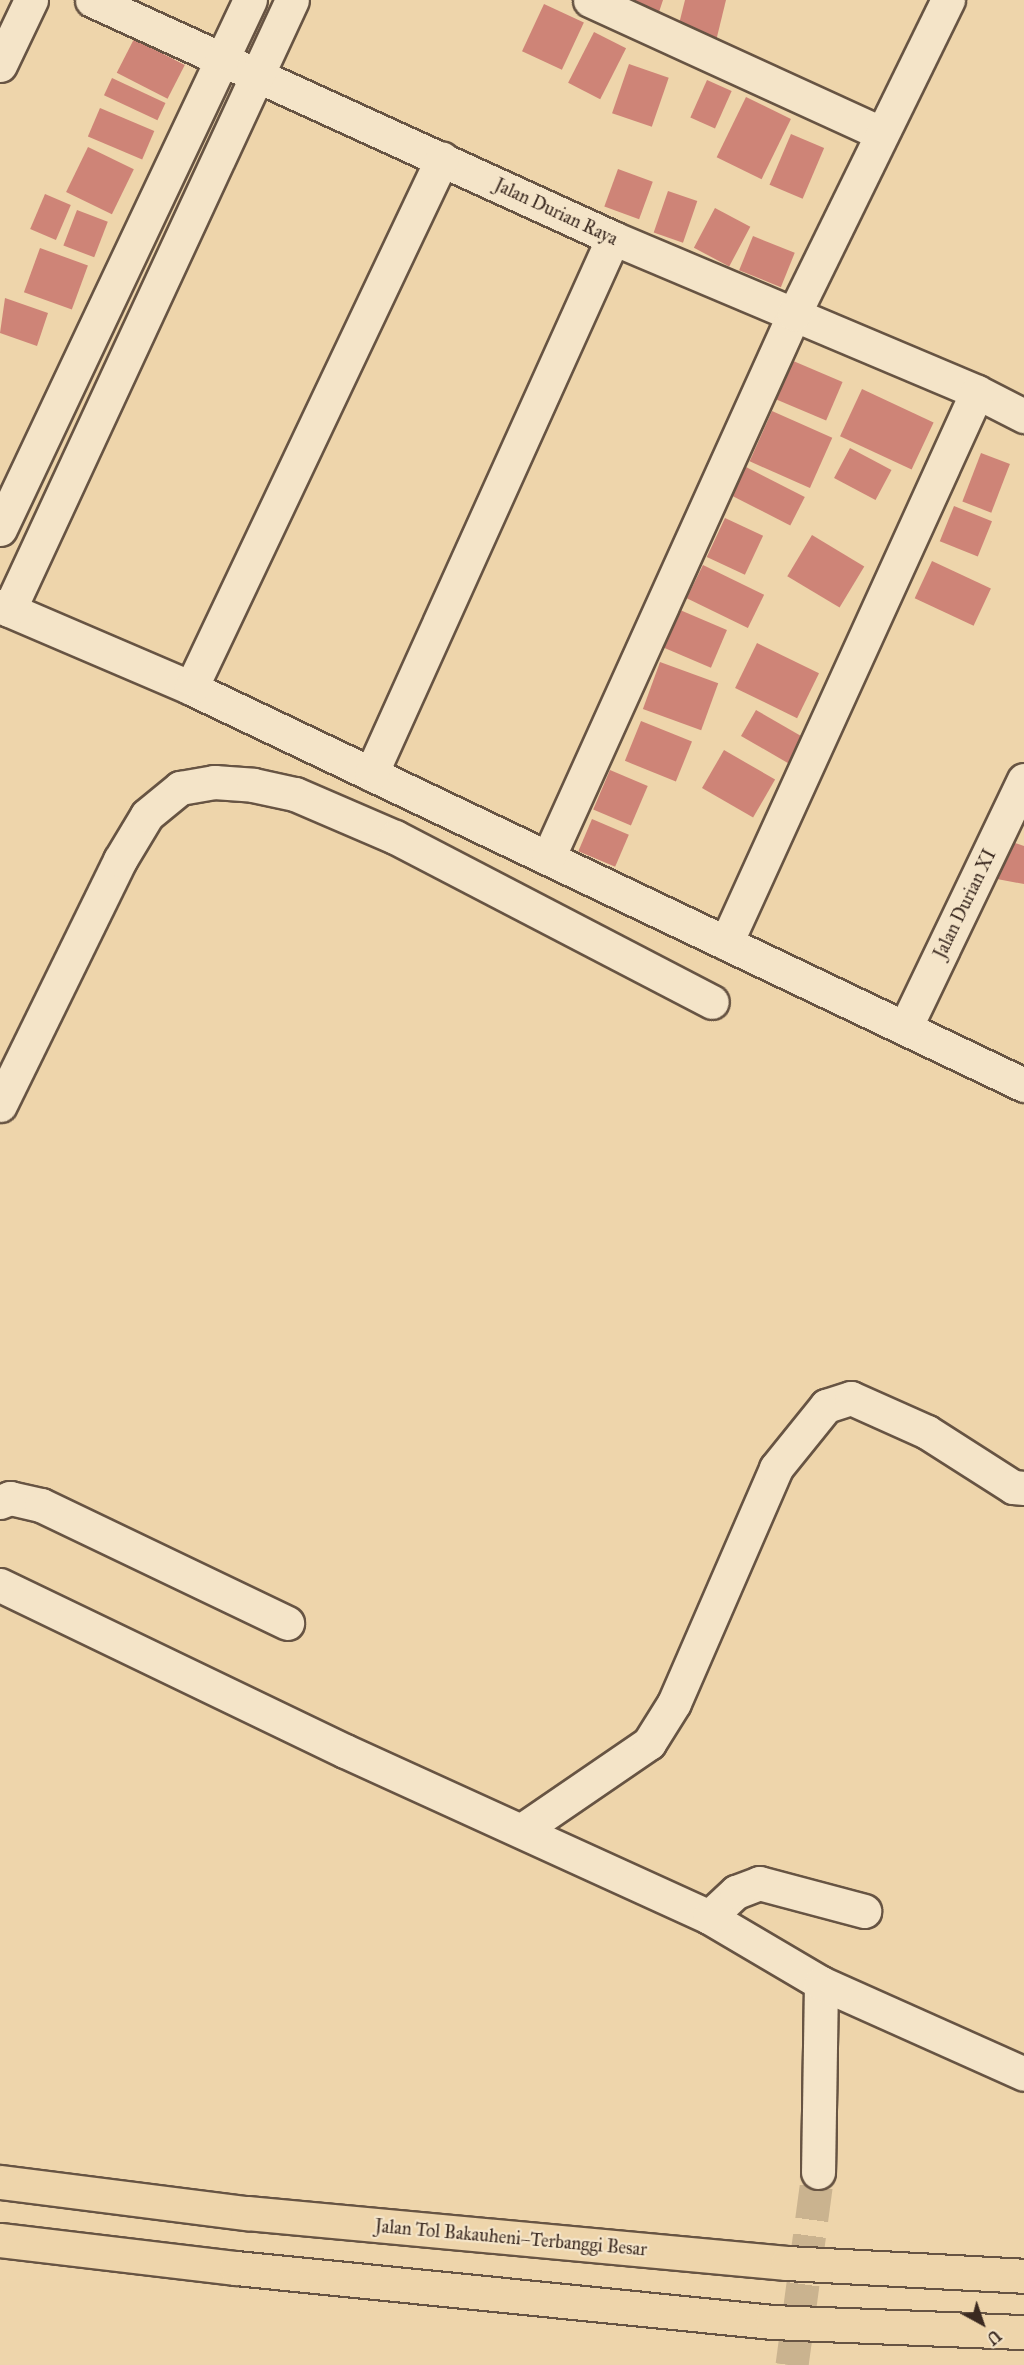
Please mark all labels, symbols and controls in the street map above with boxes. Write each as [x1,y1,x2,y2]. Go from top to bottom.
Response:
street label: Jalan Durian Raya [491,174,621,250]
street label: Jalan Durian XI [929,846,1001,962]
street label: Jalan Tol Bakauheni–Terbanggi Besar [374,2215,648,2261]
north arrow [952,2293,1012,2353]
text: U [983,2326,1005,2349]

